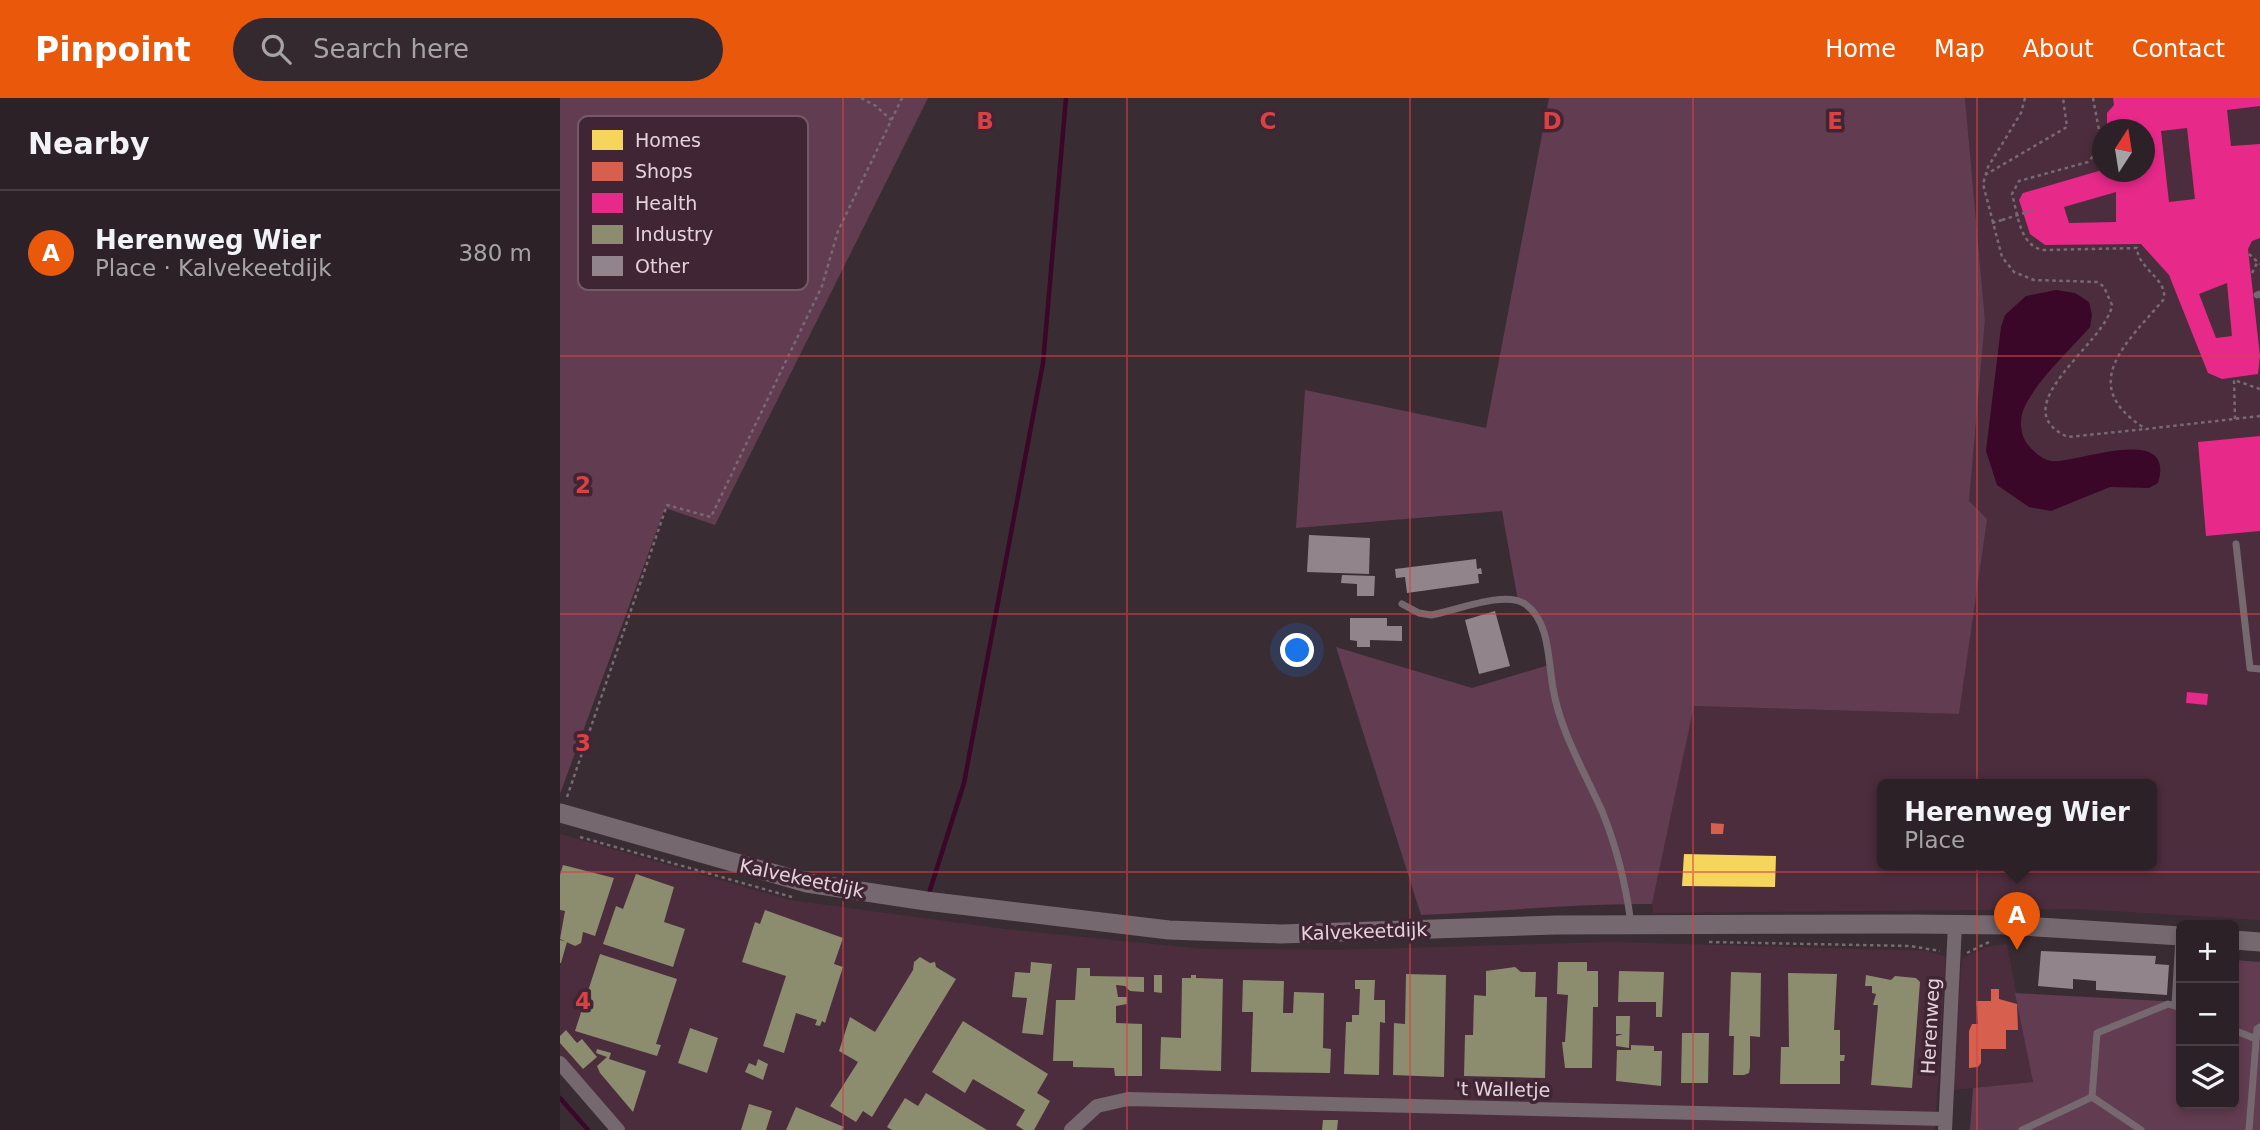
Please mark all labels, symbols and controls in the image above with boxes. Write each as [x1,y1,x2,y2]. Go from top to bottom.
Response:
search box [233,18,723,81]
text: Pinpoint [35,30,191,69]
icon: search [257,30,295,68]
text: Search here [313,34,469,64]
text: Home [1825,35,1896,63]
text: Map [1934,35,1985,63]
text: About [2023,35,2094,63]
text: Contact [2132,35,2225,63]
text: B [976,108,994,134]
text: C [1260,108,1276,134]
text: D [1542,108,1562,134]
text: E [1827,108,1843,134]
legend [578,116,808,290]
north arrow [2092,119,2155,182]
text: Nearby [28,126,150,161]
text: Homes [635,129,701,151]
text: Shops [635,160,693,182]
text: Health [635,192,697,214]
text: Industry [635,223,713,245]
text: Herenweg Wier [95,225,321,255]
text: A [42,240,60,266]
text: 380 m [458,240,532,266]
text: Place · Kalvekeetdijk [95,255,332,281]
text: Other [635,255,689,277]
text: 2 [575,472,591,498]
your location [1280,633,1314,667]
text: 3 [575,730,591,756]
popup [1877,779,2157,870]
text: Herenweg Wier [1904,797,2130,827]
text: Place [1904,827,1965,853]
street label: Kalvekeetdijk [738,854,866,902]
pin: A [1994,892,2040,950]
street label: Kalvekeetdijk [1300,918,1428,944]
map controls [2176,920,2239,1109]
button: + [2176,920,2239,983]
street label: Herenweg [1916,977,1944,1075]
button: − [2176,983,2239,1046]
text: 4 [575,988,591,1014]
button: layers [2176,1046,2239,1109]
street label: 't Walletje [1456,1077,1550,1101]

